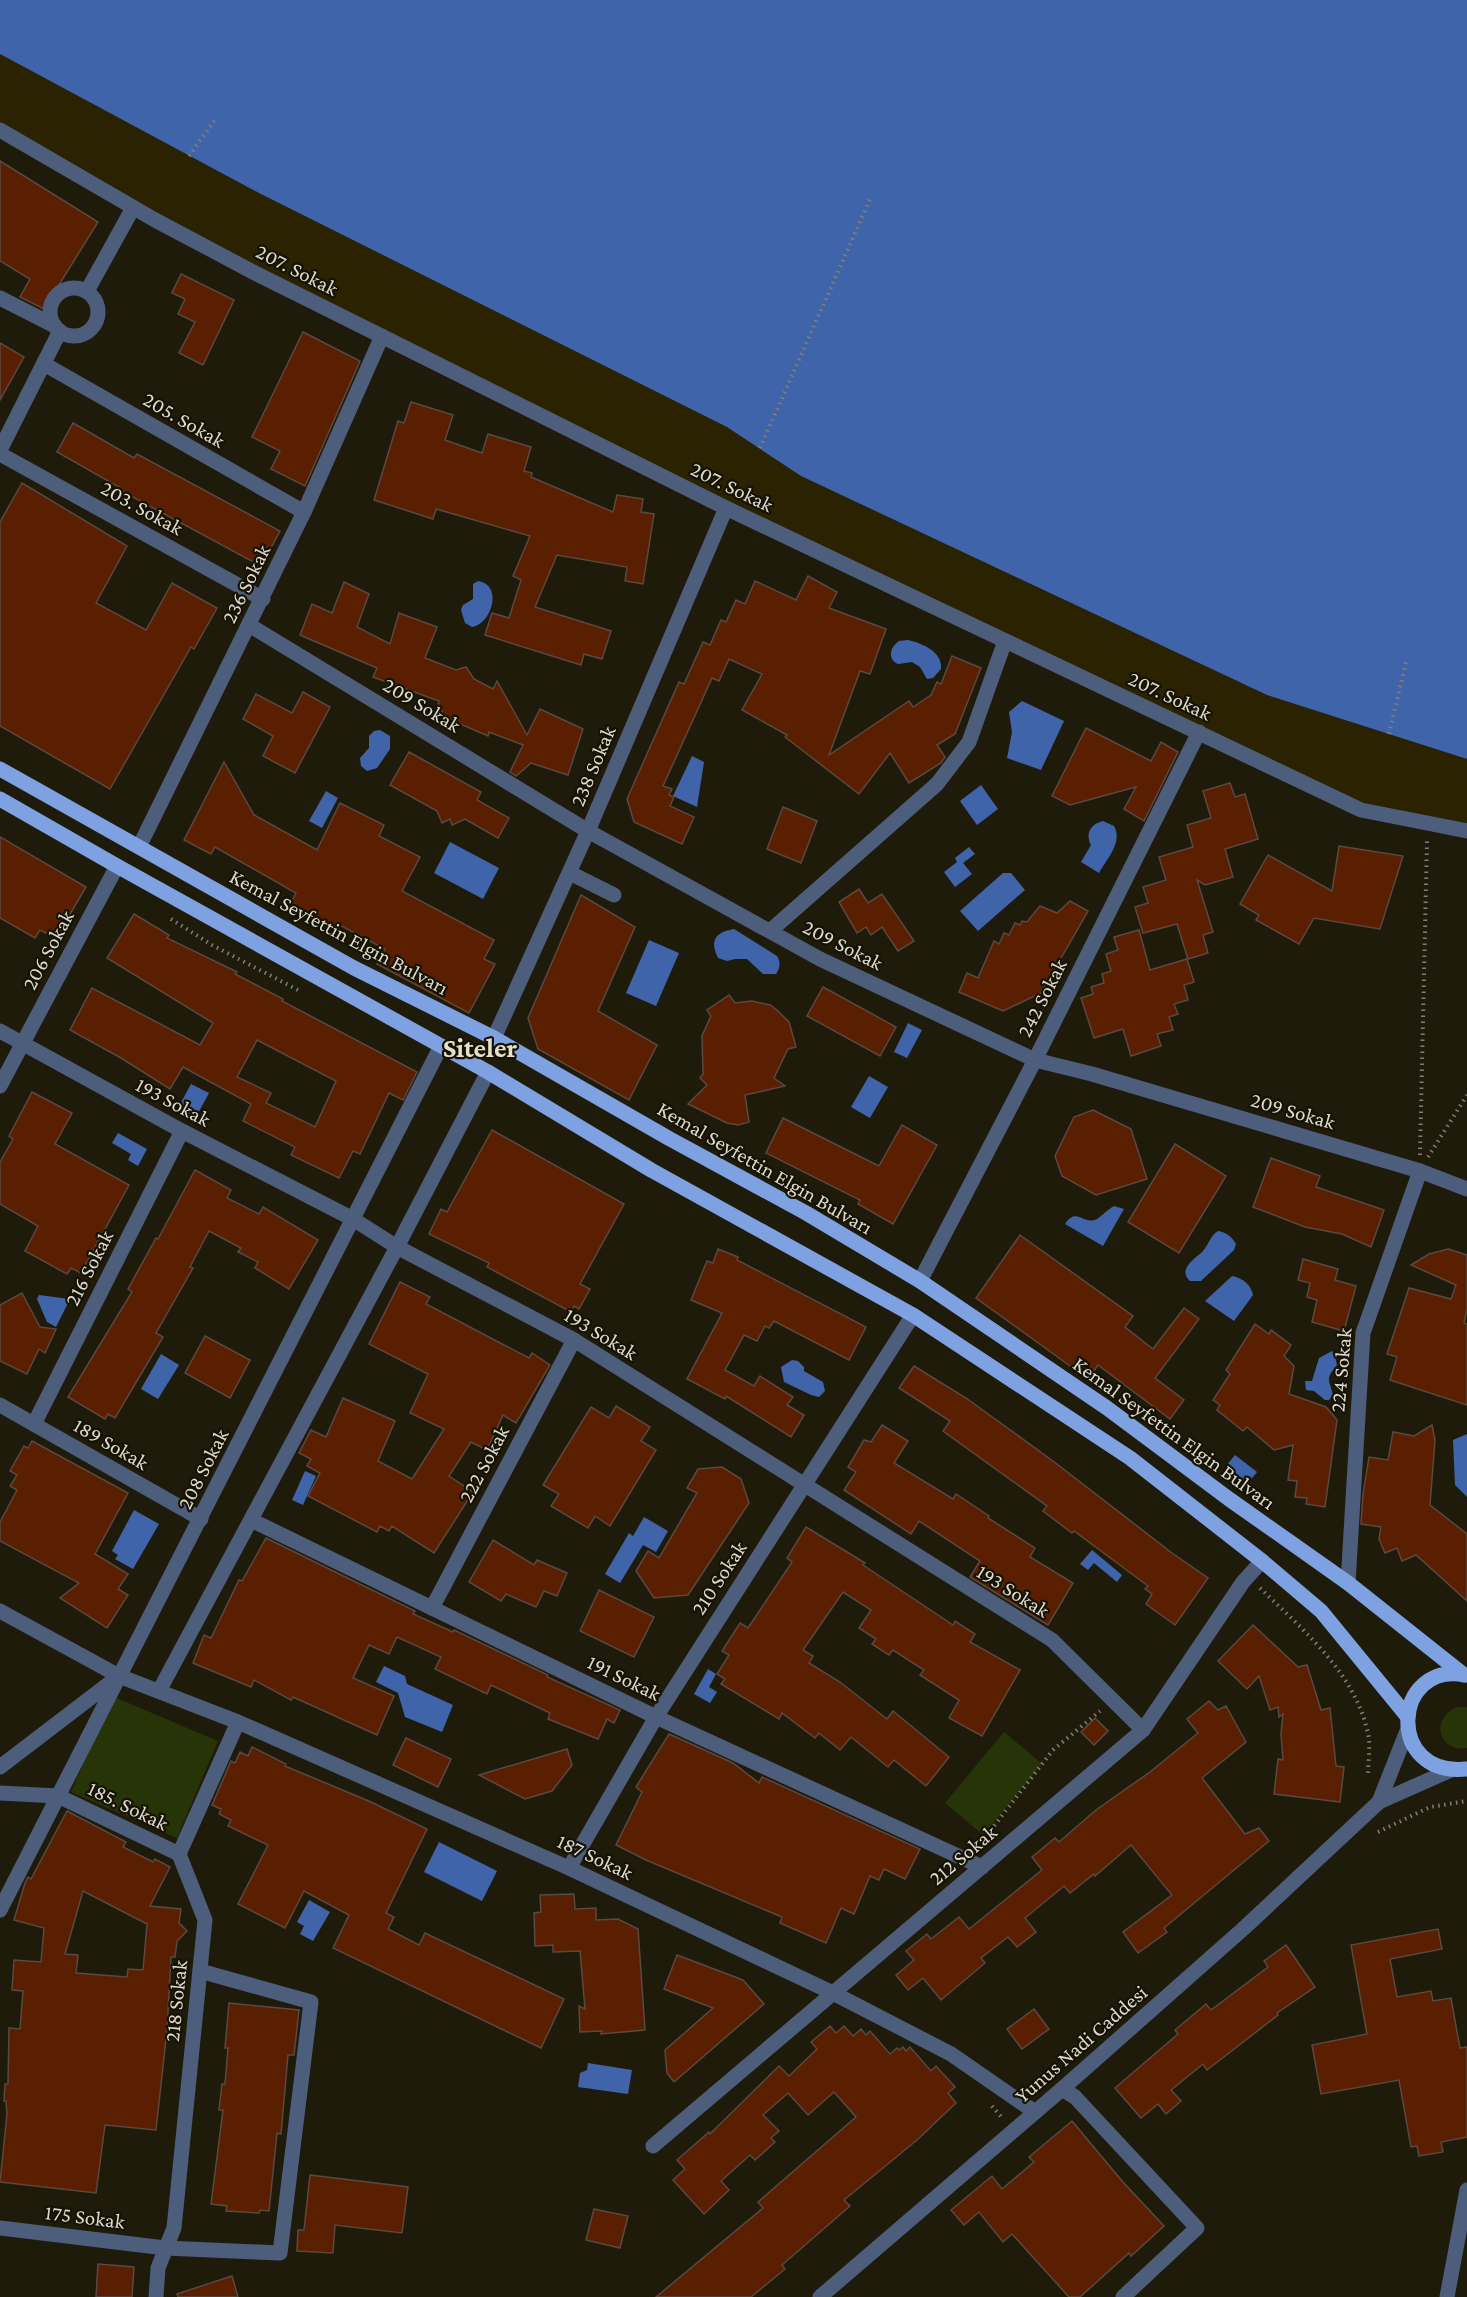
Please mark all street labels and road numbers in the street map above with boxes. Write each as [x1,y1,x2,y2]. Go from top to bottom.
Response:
street label: 207. Sokak [252,239,342,301]
street label: 205. Sokak [139,387,229,453]
street label: 207. Sokak [687,457,777,517]
street label: 203. Sokak [97,476,187,540]
street label: 236 Sokak [217,541,275,627]
street label: 207. Sokak [1125,666,1215,726]
street label: 209 Sokak [379,672,465,738]
street label: 238 Sokak [565,722,621,810]
street label: Kemal Seyfettin Elgin Bulvarı [226,864,453,1000]
street label: 206 Sokak [17,906,79,994]
street label: 209 Sokak [799,915,887,975]
street label: 242 Sokak [1012,955,1072,1041]
street label: 193 Sokak [132,1072,214,1132]
street label: 209 Sokak [1248,1088,1338,1134]
street label: Kemal Seyfettin Elgin Bulvarı [653,1097,877,1240]
street label: 216 Sokak [60,1226,118,1310]
street label: 193 Sokak [560,1303,642,1365]
street label: 224 Sokak [1325,1327,1357,1413]
street label: Kemal Seyfettin Elgin Bulvarı [1068,1352,1280,1515]
street label: 189 Sokak [69,1413,153,1475]
street label: 222 Sokak [454,1421,514,1507]
street label: 208 Sokak [173,1425,233,1513]
street label: 210 Sokak [686,1537,752,1619]
street label: 193 Sokak [972,1559,1054,1623]
street label: 191 Sokak [583,1650,665,1706]
street label: 185. Sokak [84,1776,172,1836]
street label: 212 Sokak [924,1820,1002,1890]
street label: 187 Sokak [553,1829,637,1885]
street label: 218 Sokak [160,1959,192,2043]
street label: Yunus Nadi Caddesi [1010,1980,1152,2108]
street label: 175 Sokak [44,2200,126,2234]

